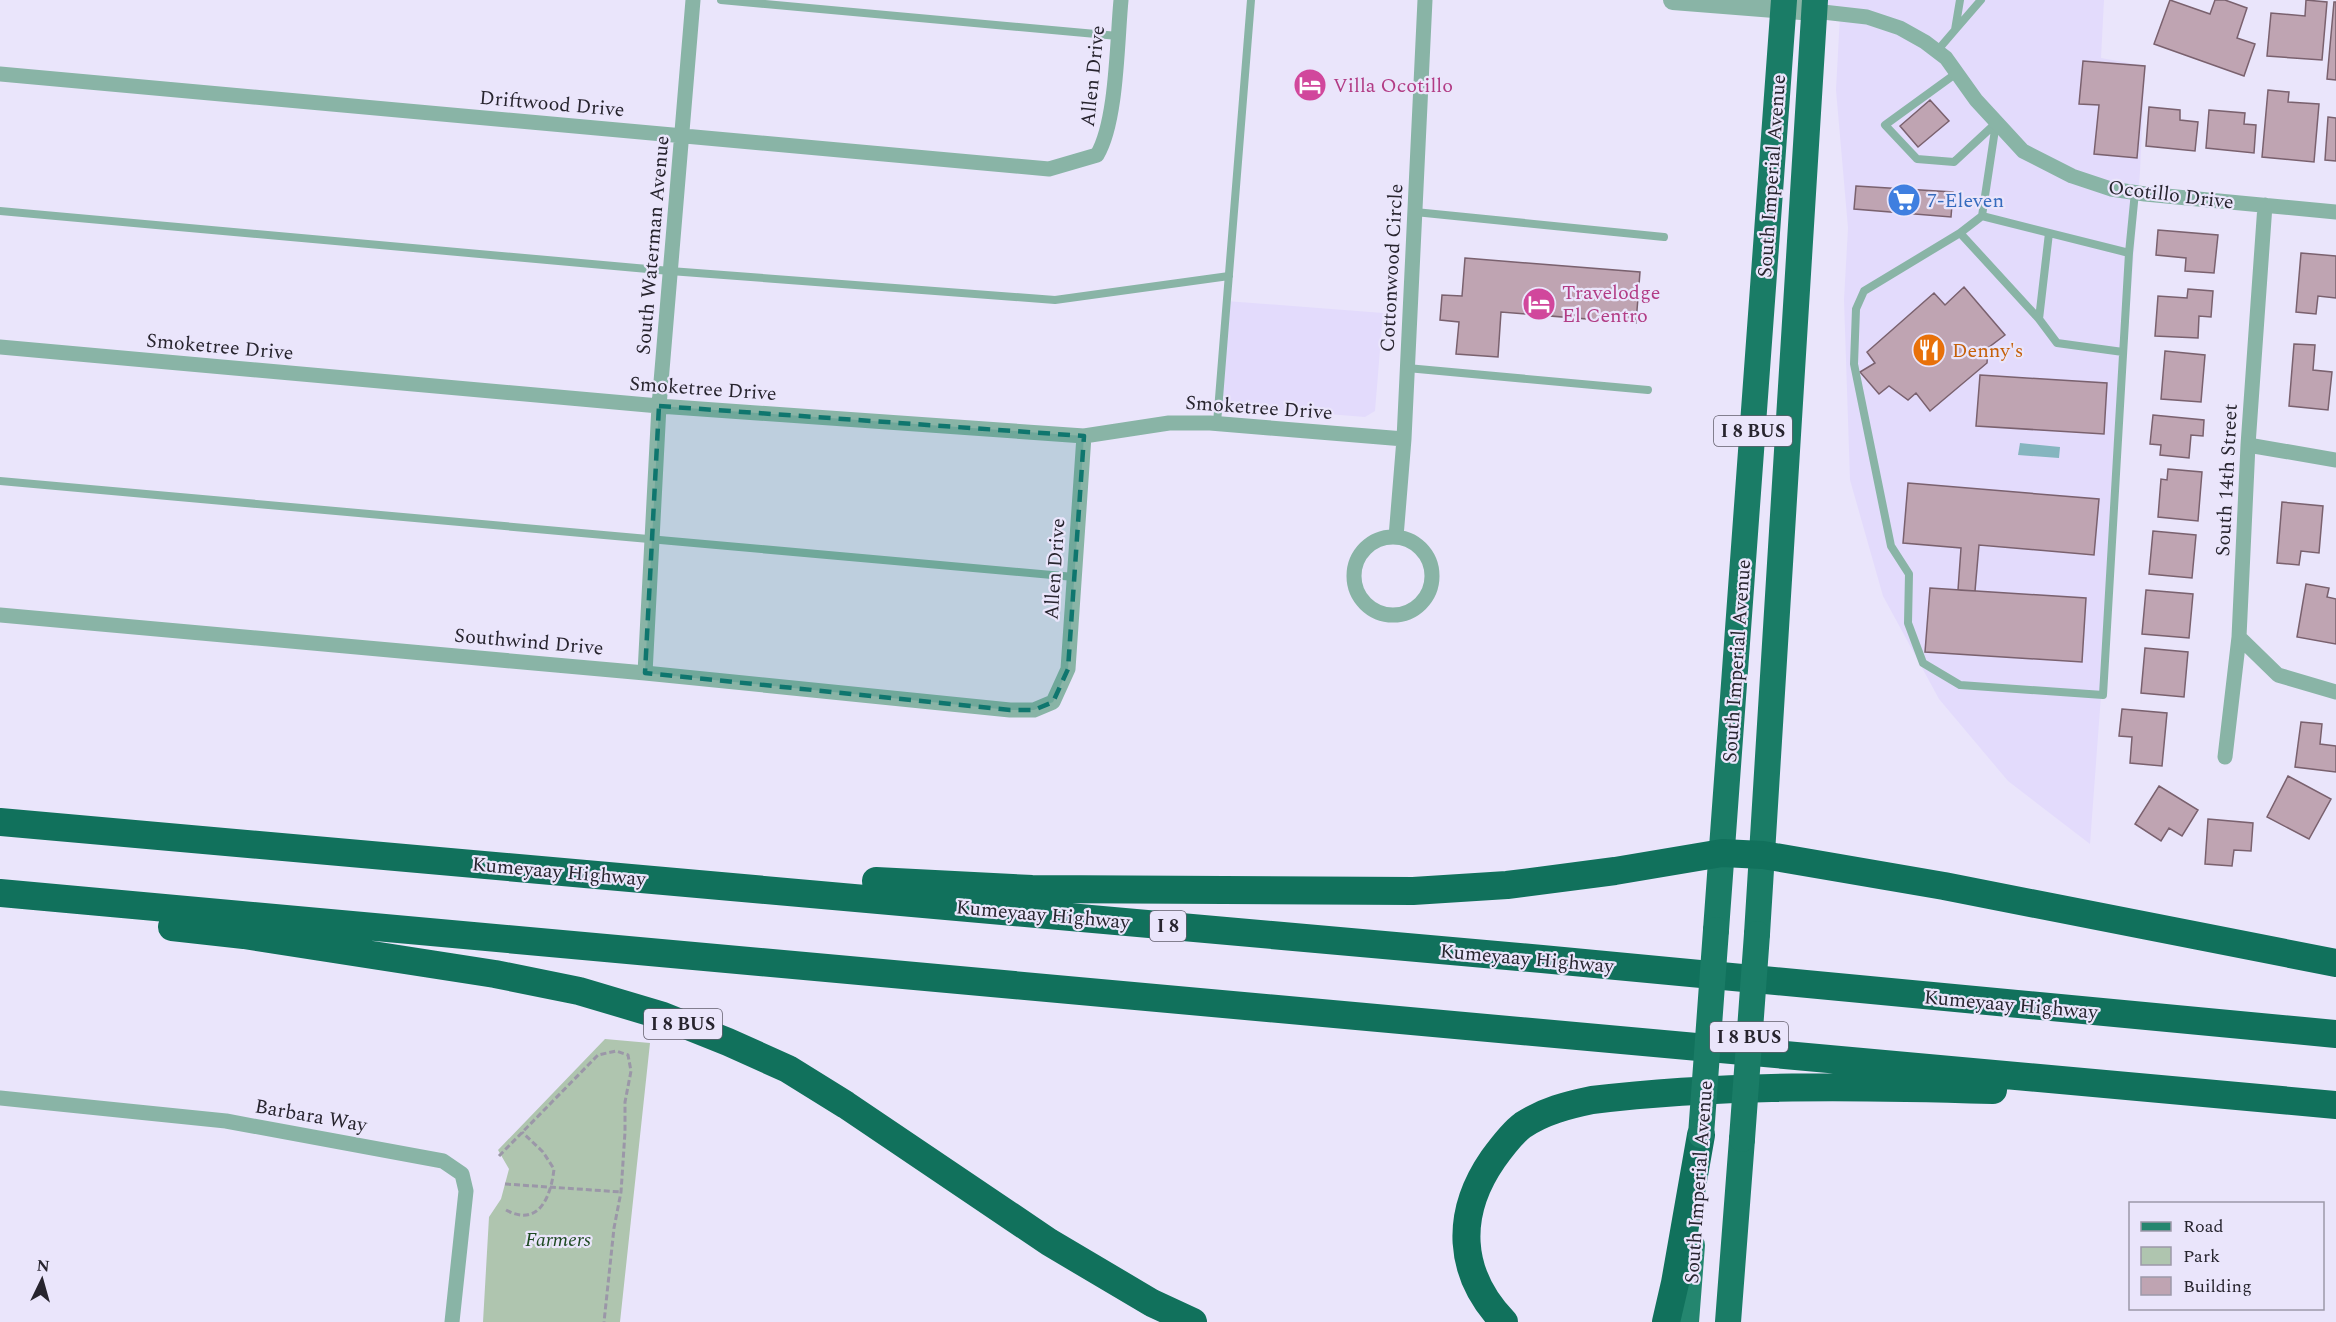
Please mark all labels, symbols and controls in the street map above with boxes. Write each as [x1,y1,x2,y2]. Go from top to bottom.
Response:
street label: Allen Drive [1073,24,1113,128]
hotel icon: Villa Ocotillo [1292,67,1328,103]
place label: Villa Ocotillo [1333,71,1453,101]
street label: South Imperial Avenue [1750,73,1794,279]
street label: Driftwood Drive [478,83,626,125]
street label: South Waterman Avenue [628,134,678,356]
street label: Ocotillo Drive [2106,172,2235,218]
supermarket icon: 7-Eleven [1886,182,1922,218]
street label: Cottonwood Circle [1373,183,1411,353]
place label: 7-Eleven [1927,186,2004,216]
place label: Travelodge El Centro [1562,278,1660,331]
hotel icon: Travelodge El Centro [1521,286,1557,322]
street label: Smoketree Drive [145,326,295,368]
restaurant icon: Denny's [1911,332,1947,368]
place label: Denny's [1952,336,2024,366]
street label: Smoketree Drive [628,369,778,409]
street label: Smoketree Drive [1184,388,1334,428]
street label: South 14th Street [2208,403,2246,557]
road number: I 8 BUS [1714,416,1792,446]
street label: Allen Drive [1036,517,1074,621]
street label: South Imperial Avenue [1715,558,1759,764]
street label: Southwind Drive [453,621,605,663]
street label: Kumeyaay Highway [471,849,649,895]
street label: Kumeyaay Highway [955,892,1133,938]
road number: I 8 [1150,911,1186,941]
street label: Kumeyaay Highway [1439,936,1617,982]
street label: Kumeyaay Highway [1923,982,2101,1028]
road number: I 8 BUS [644,1009,722,1039]
road number: I 8 BUS [1710,1022,1788,1052]
street label: South Imperial Avenue [1677,1079,1721,1285]
street label: Barbara Way [252,1091,371,1141]
legend [2129,1202,2324,1310]
text: Road [2183,1213,2224,1240]
park label: Farmers [525,1225,591,1255]
text: Park [2183,1243,2220,1270]
north arrow [12,1250,72,1310]
text: N [36,1254,51,1279]
text: Building [2183,1273,2252,1300]

